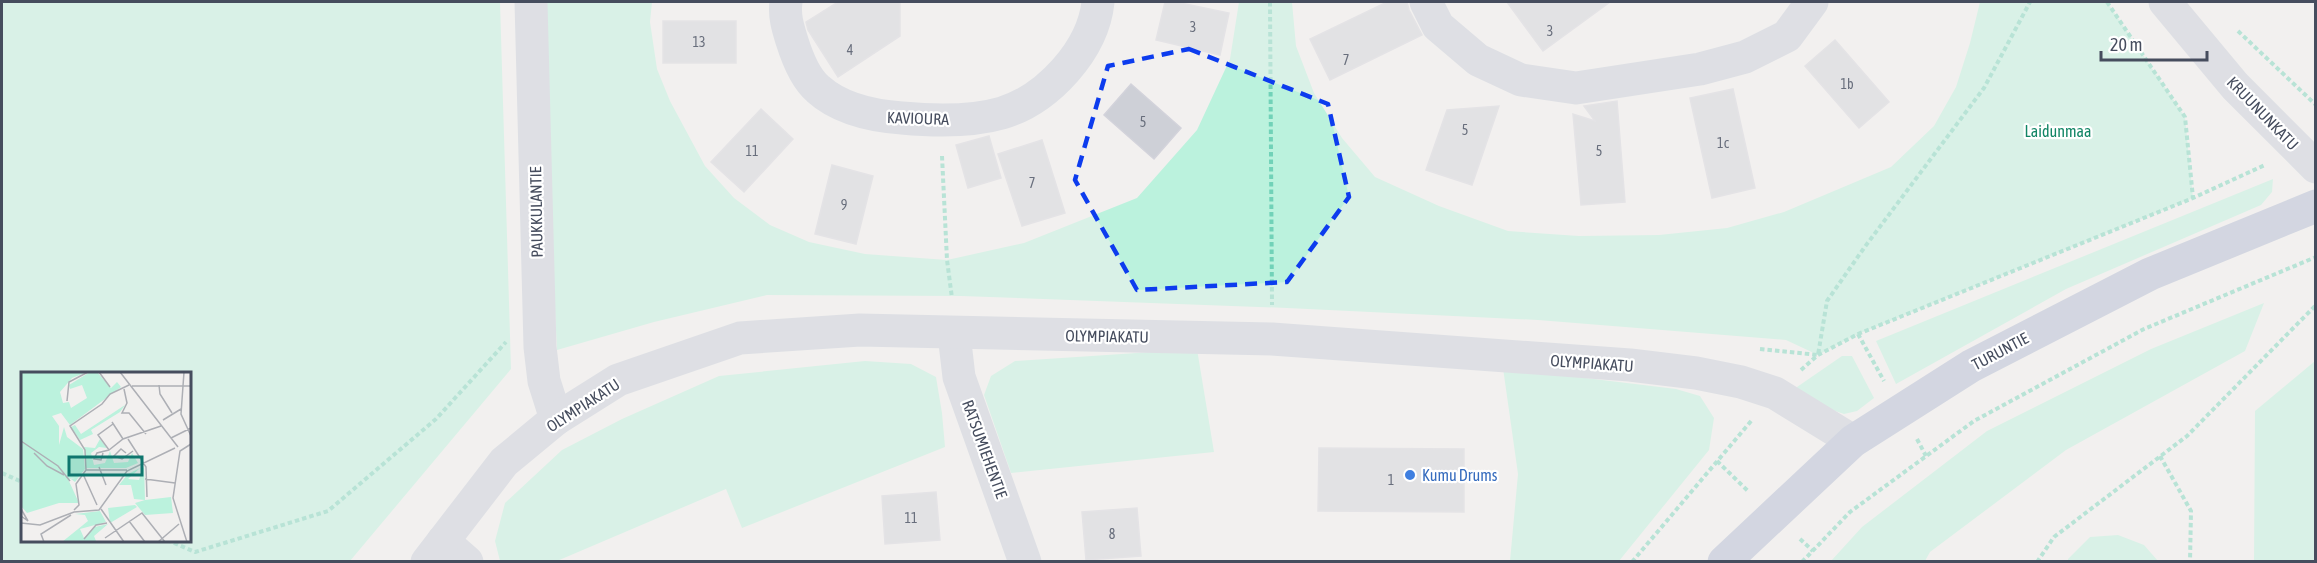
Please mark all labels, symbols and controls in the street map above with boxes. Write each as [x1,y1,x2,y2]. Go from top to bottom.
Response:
house number: 3 [1190,19,1196,35]
house number: 3 [1547,23,1553,39]
scale bar [2101,24,2208,62]
house number: 13 [692,34,706,50]
text: 20 m [2110,34,2142,55]
house number: 4 [847,42,854,58]
house number: 7 [1343,52,1349,68]
street label: KRUUNUNKATU [2224,73,2302,153]
house number: 1b [1840,76,1854,92]
street label: KAVIOURA [887,108,949,128]
house number: 5 [1140,114,1146,130]
house number: 5 [1462,122,1468,138]
park label: Laidunmaa [2025,122,2091,140]
house number: 1c [1717,135,1730,151]
house number: 11 [745,143,759,159]
house number: 5 [1596,143,1602,159]
street label: PAUKKULANTIE [526,166,546,258]
house number: 7 [1029,175,1035,191]
house number: 9 [841,197,847,213]
street label: OLYMPIAKATU [1065,326,1149,346]
street label: TURUNTIE [1969,329,2031,373]
street label: OLYMPIAKATU [1550,351,1634,375]
inset map [21,372,190,542]
street label: OLYMPIAKATU [543,375,623,435]
street label: RATSUMIEHENTIE [959,397,1011,501]
place label: Kumu Drums [1422,466,1498,484]
marker: Kumu Drums [1403,468,1417,482]
house number: 1 [1388,472,1394,488]
house number: 11 [904,510,918,526]
house number: 8 [1109,526,1116,542]

